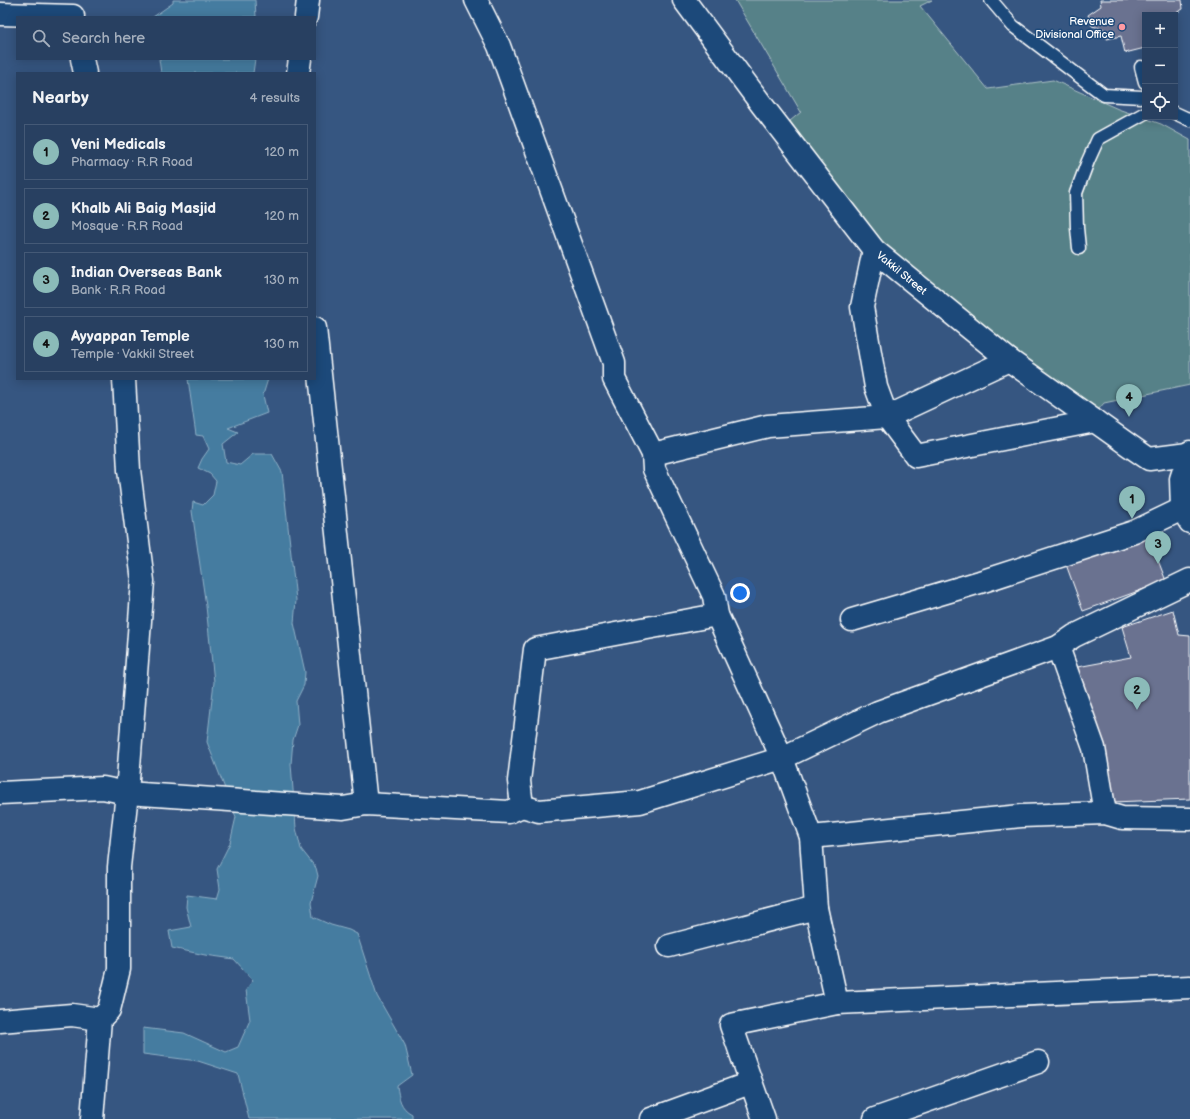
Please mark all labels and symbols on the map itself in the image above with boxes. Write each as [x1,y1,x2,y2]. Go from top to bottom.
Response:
place label: Revenue Divisional Office [1035,15,1114,41]
marker: Revenue Divisional Office [1117,22,1127,32]
street label: Vakkil Street [874,248,930,297]
pin: 4 [1116,384,1142,417]
pin: 1 [1119,486,1145,519]
pin: 3 [1145,531,1171,564]
your location [730,583,750,603]
pin: 2 [1124,677,1150,710]

